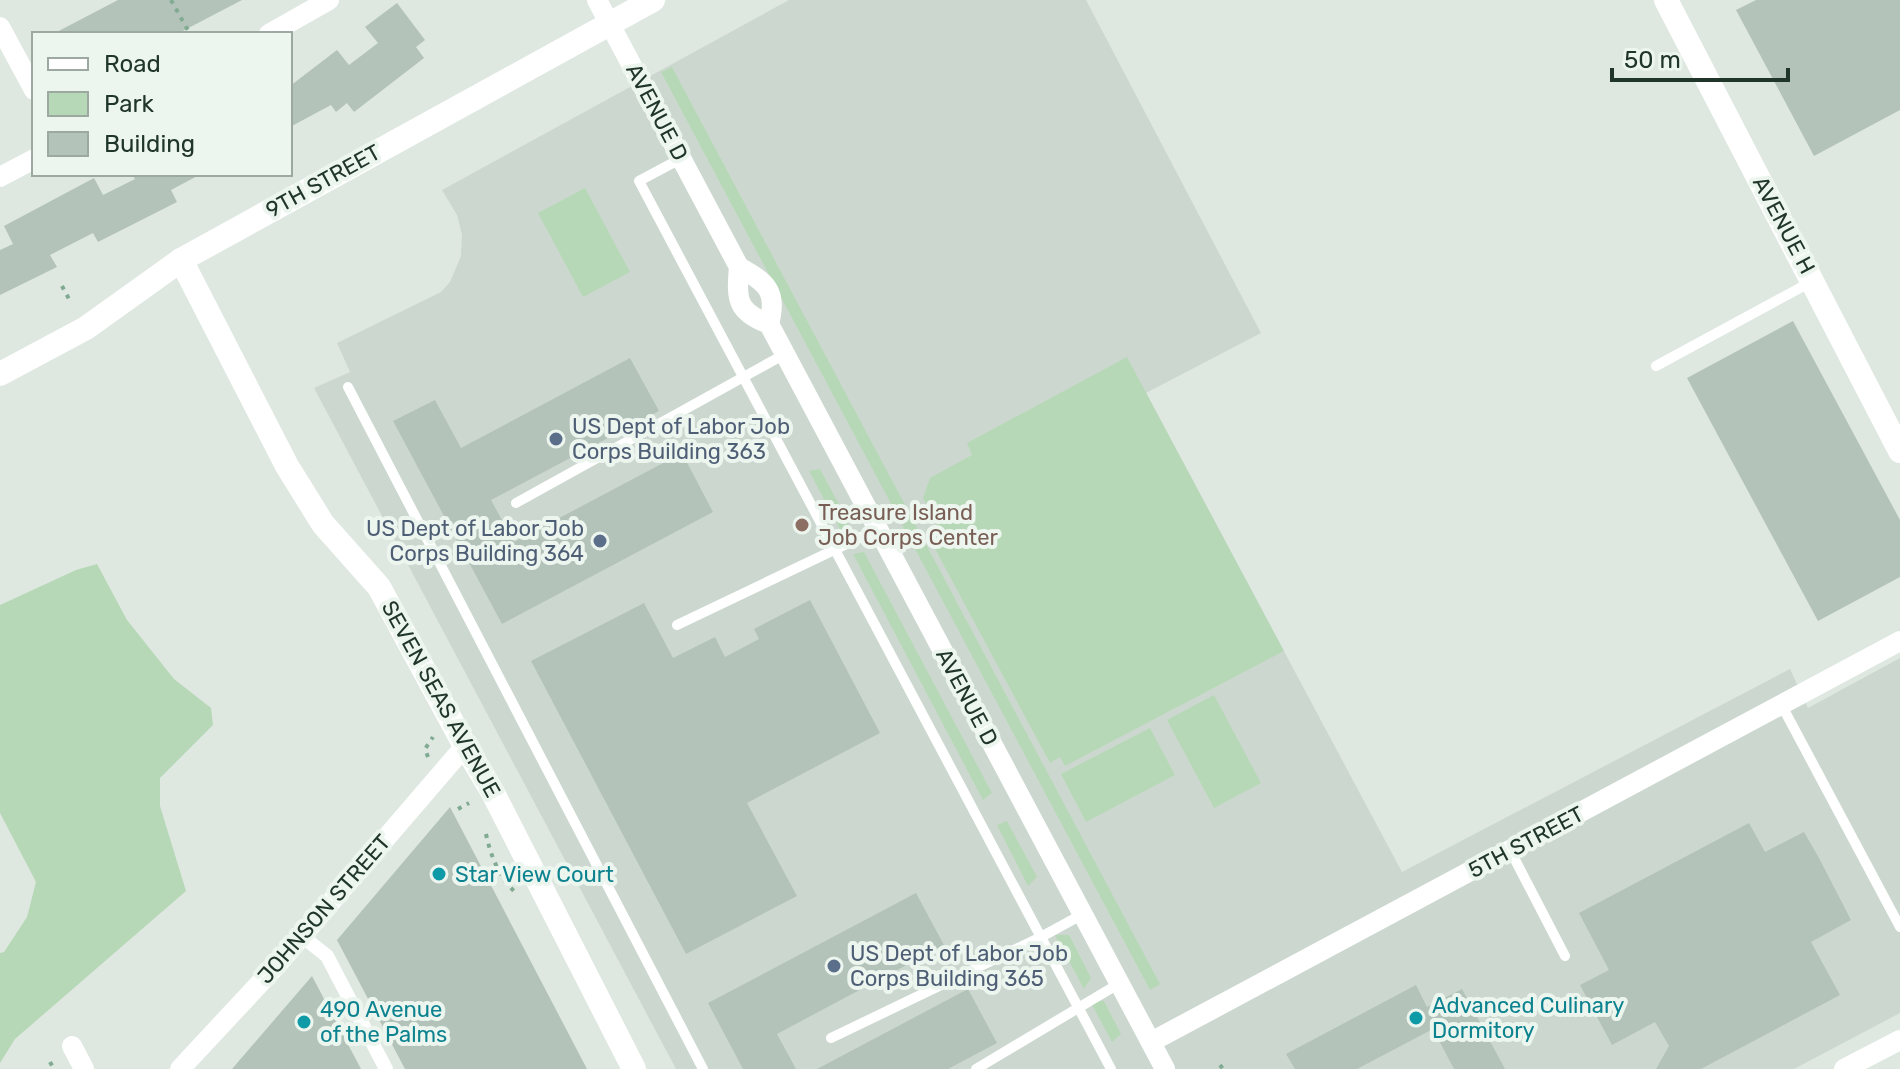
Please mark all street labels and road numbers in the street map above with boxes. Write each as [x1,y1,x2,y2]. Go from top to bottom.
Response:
street label: AVENUE D [620,59,694,165]
street label: 9TH STREET [261,138,385,224]
street label: AVENUE H [1747,172,1821,278]
street label: SEVEN SEAS AVENUE [376,596,506,802]
street label: AVENUE D [930,644,1004,750]
street label: 5TH STREET [1464,800,1589,884]
street label: JOHNSON STREET [252,829,396,989]

